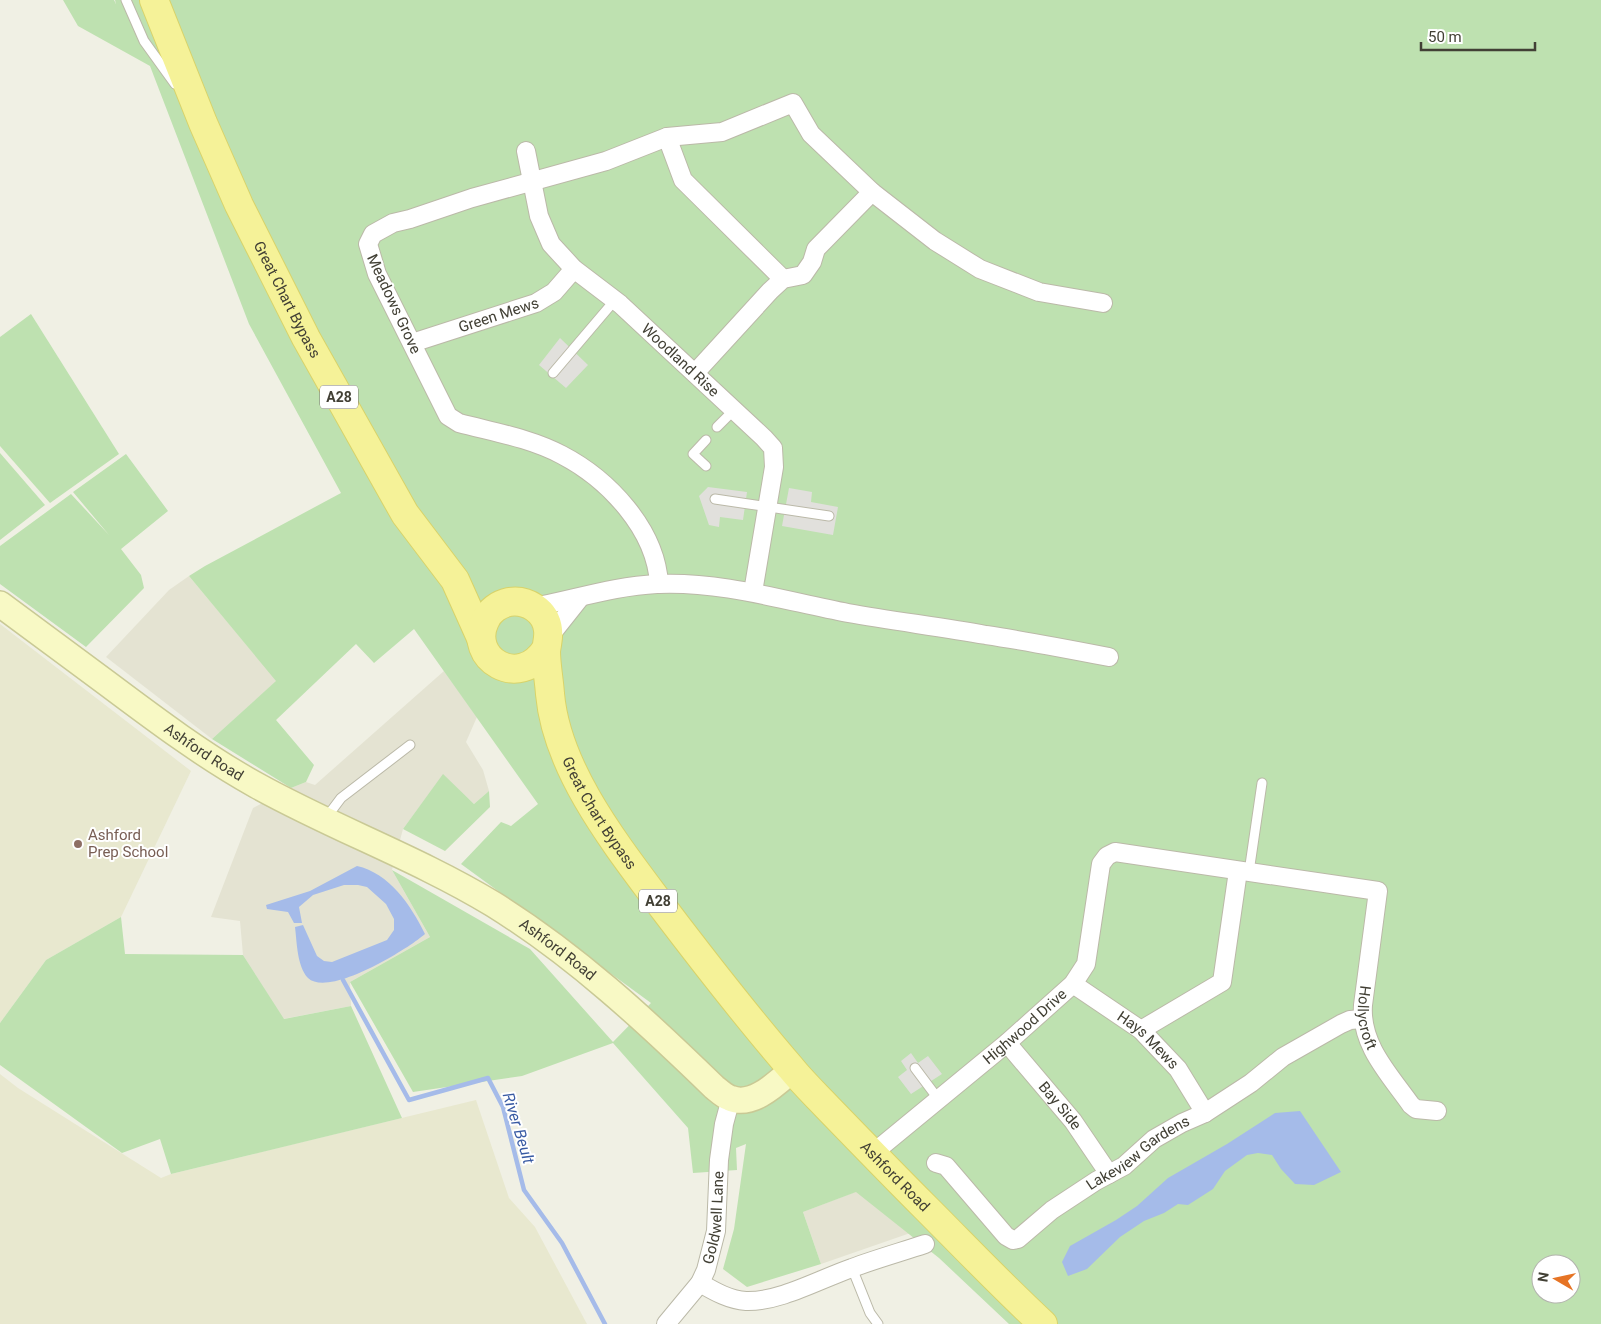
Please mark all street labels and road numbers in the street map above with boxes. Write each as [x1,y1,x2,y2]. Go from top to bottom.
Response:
street label: Great Chart Bypass [250,238,324,361]
street label: Meadows Grove [363,251,425,357]
street label: Green Mews [456,294,541,336]
street label: Woodland Rise [638,320,723,401]
road number: A28 [320,386,358,408]
street label: Ashford Road [161,719,247,785]
street label: Great Chart Bypass [558,754,640,873]
road number: A28 [639,889,677,912]
street label: Ashford Road [516,915,599,984]
street label: Hollycroft [1354,984,1381,1053]
street label: Highwood Drive [979,985,1070,1068]
street label: Hays Mews [1114,1008,1182,1073]
street label: Bay Side [1035,1078,1085,1133]
street label: Lakeview Gardens [1083,1112,1192,1194]
street label: Ashford Road [857,1138,933,1215]
street label: Goldwell Lane [699,1171,728,1266]

